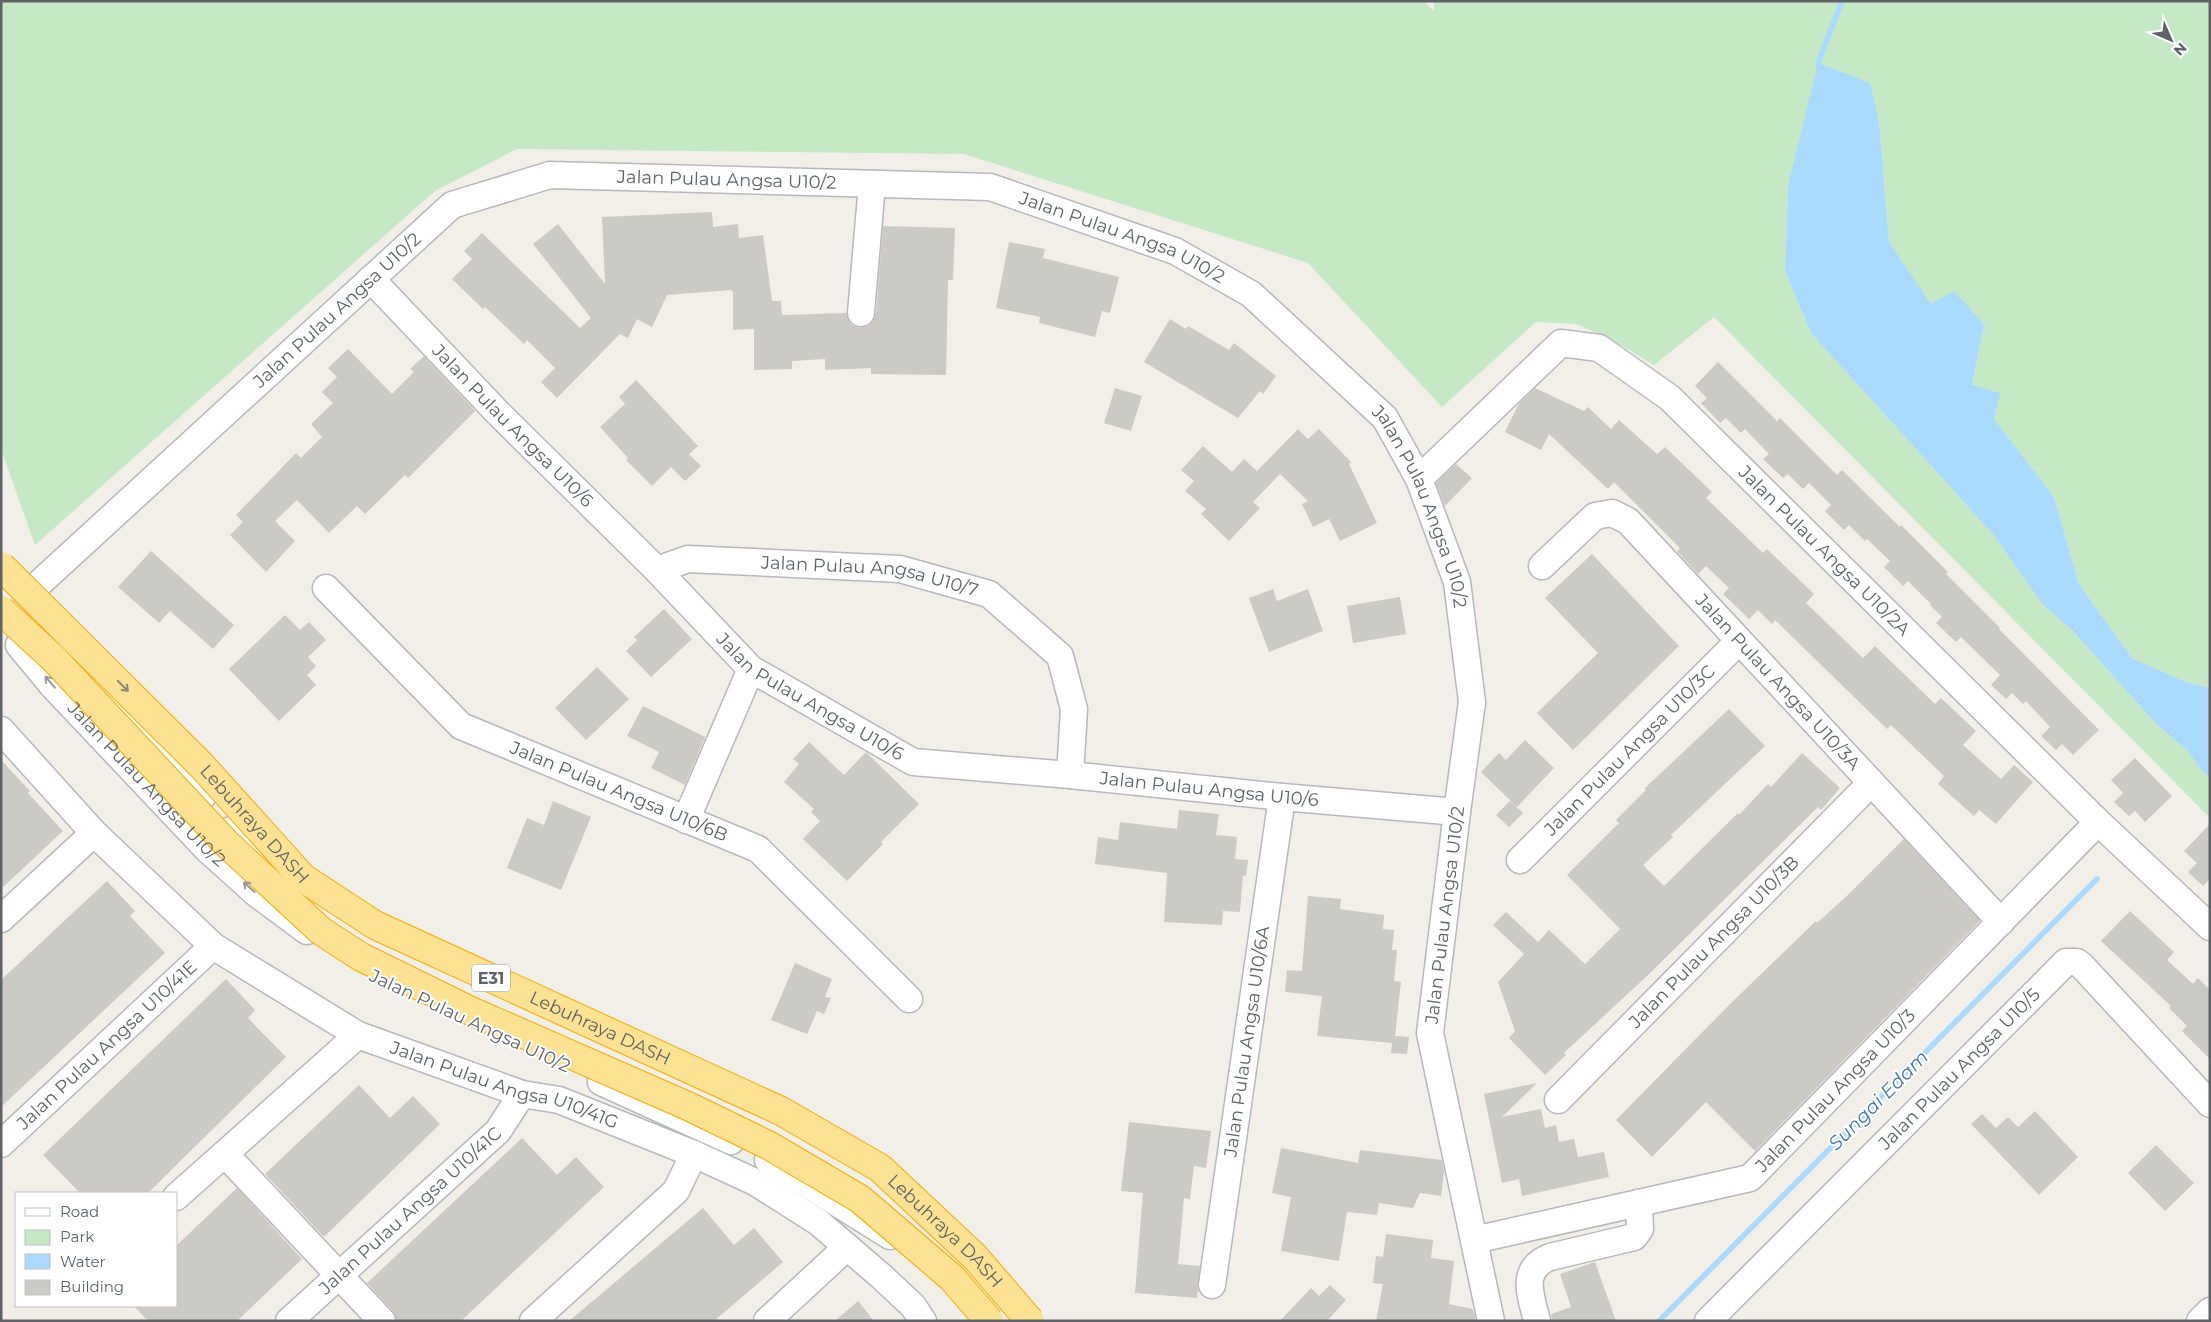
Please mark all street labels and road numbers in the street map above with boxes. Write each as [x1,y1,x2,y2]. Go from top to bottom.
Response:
street label: Jalan Pulau Angsa U10/2 [616,166,837,194]
street label: Jalan Pulau Angsa U10/2 [1016,187,1229,288]
street label: Jalan Pulau Angsa U10/2 [248,228,426,393]
street label: Jalan Pulau Angsa U10/6 [427,339,598,512]
street label: Jalan Pulau Angsa U10/2 [1367,400,1471,609]
street label: Jalan Pulau Angsa U10/2A [1733,461,1915,641]
street label: Jalan Pulau Angsa U10/7 [759,551,981,601]
street label: Jalan Pulau Angsa U10/3A [1690,589,1865,775]
street label: Jalan Pulau Angsa U10/6 [711,628,908,765]
street label: Jalan Pulau Angsa U10/3C [1539,660,1720,841]
street label: Jalan Pulau Angsa U10/2 [62,697,230,871]
street label: Jalan Pulau Angsa U10/6B [506,736,731,846]
street label: Lebuhraya DASH [195,760,314,888]
street label: Jalan Pulau Angsa U10/6 [1098,767,1320,811]
street label: Jalan Pulau Angsa U10/2 [1421,805,1469,1026]
street label: Jalan Pulau Angsa U10/3B [1624,851,1804,1033]
street label: Jalan Pulau Angsa U10/6A [1219,925,1274,1159]
street label: Jalan Pulau Angsa U10/41E [12,956,201,1135]
street label: Jalan Pulau Angsa U10/2 [365,964,574,1077]
road number: E31 [472,964,510,991]
street label: Jalan Pulau Angsa U10/5 [1873,983,2045,1155]
street label: Lebuhraya DASH [526,986,674,1070]
street label: Jalan Pulau Angsa U10/3 [1750,1005,1920,1178]
street label: Jalan Pulau Angsa U10/41G [386,1036,622,1134]
street label: Jalan Pulau Angsa U10/41C [314,1122,506,1300]
street label: Lebuhraya DASH [883,1170,1007,1292]

